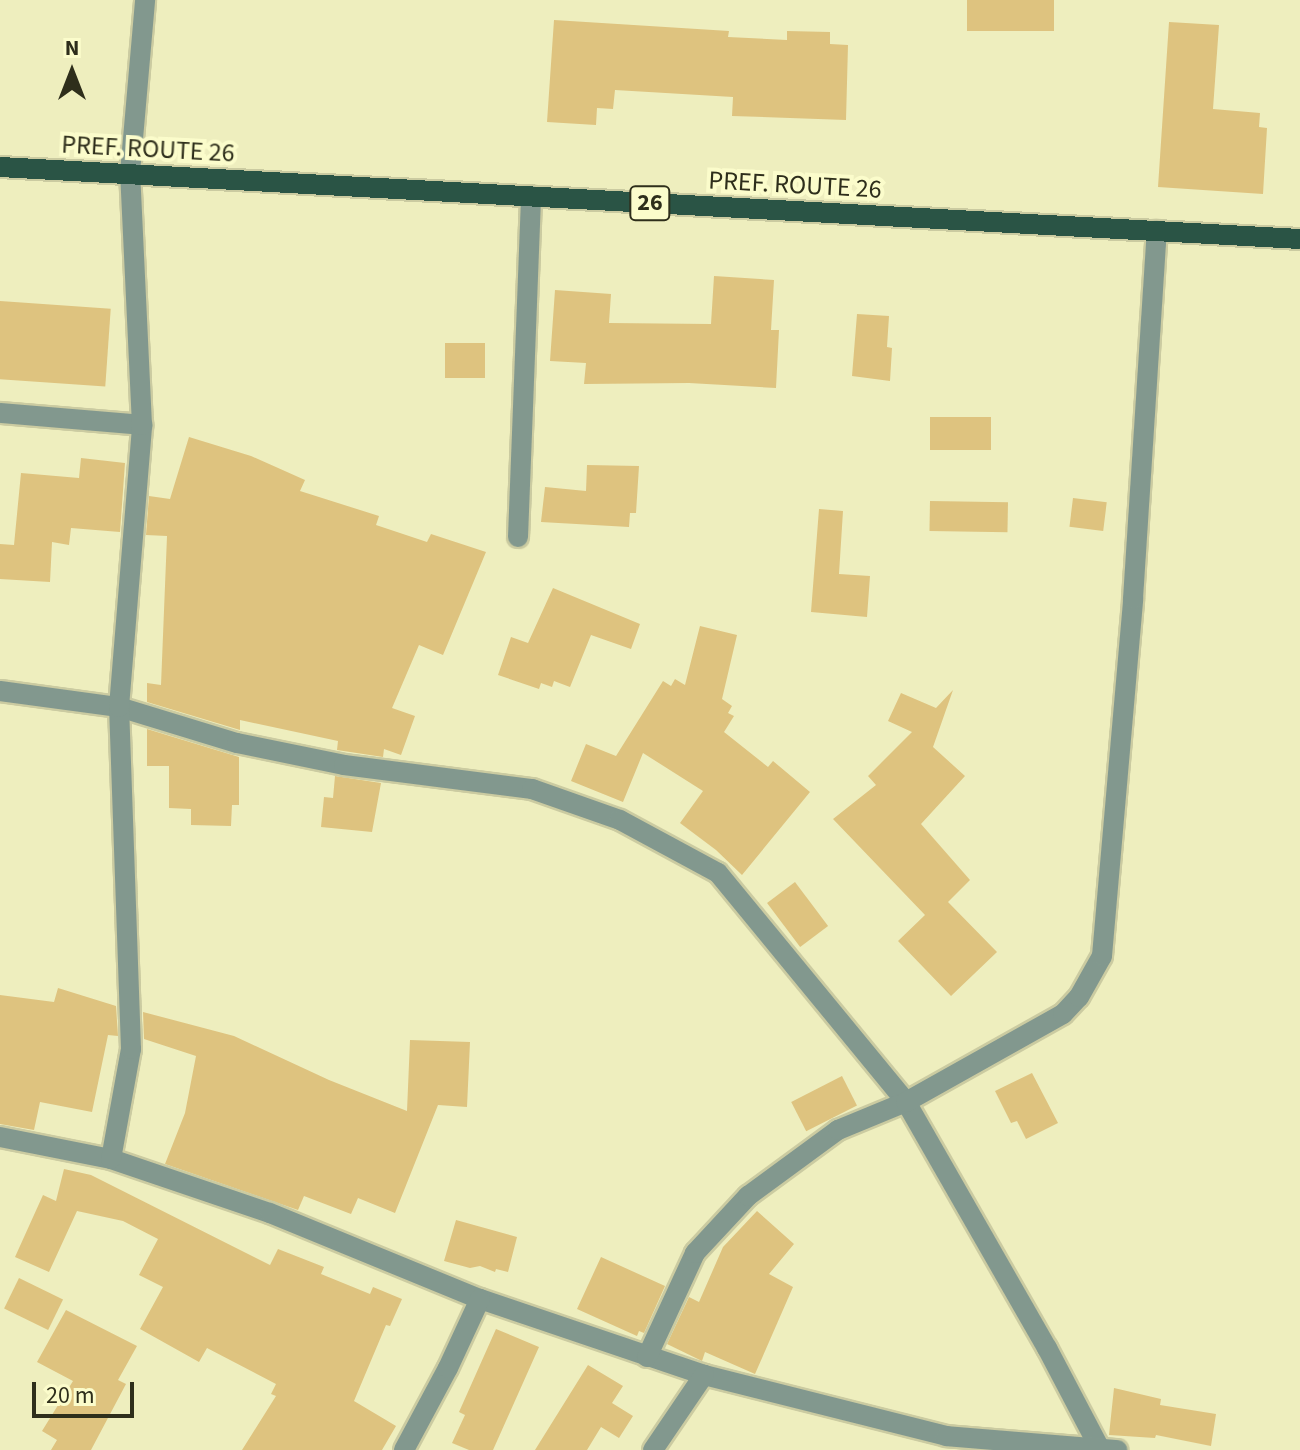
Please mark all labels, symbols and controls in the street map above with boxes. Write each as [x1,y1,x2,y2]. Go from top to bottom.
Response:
north arrow [32,32,112,112]
text: N [65,32,79,64]
street label: PREF. ROUTE 26 [61,129,235,169]
street label: PREF. ROUTE 26 [708,165,882,205]
road number: 26 [628,183,672,223]
scale bar [36,1366,138,1416]
text: 20 m [46,1378,95,1413]

